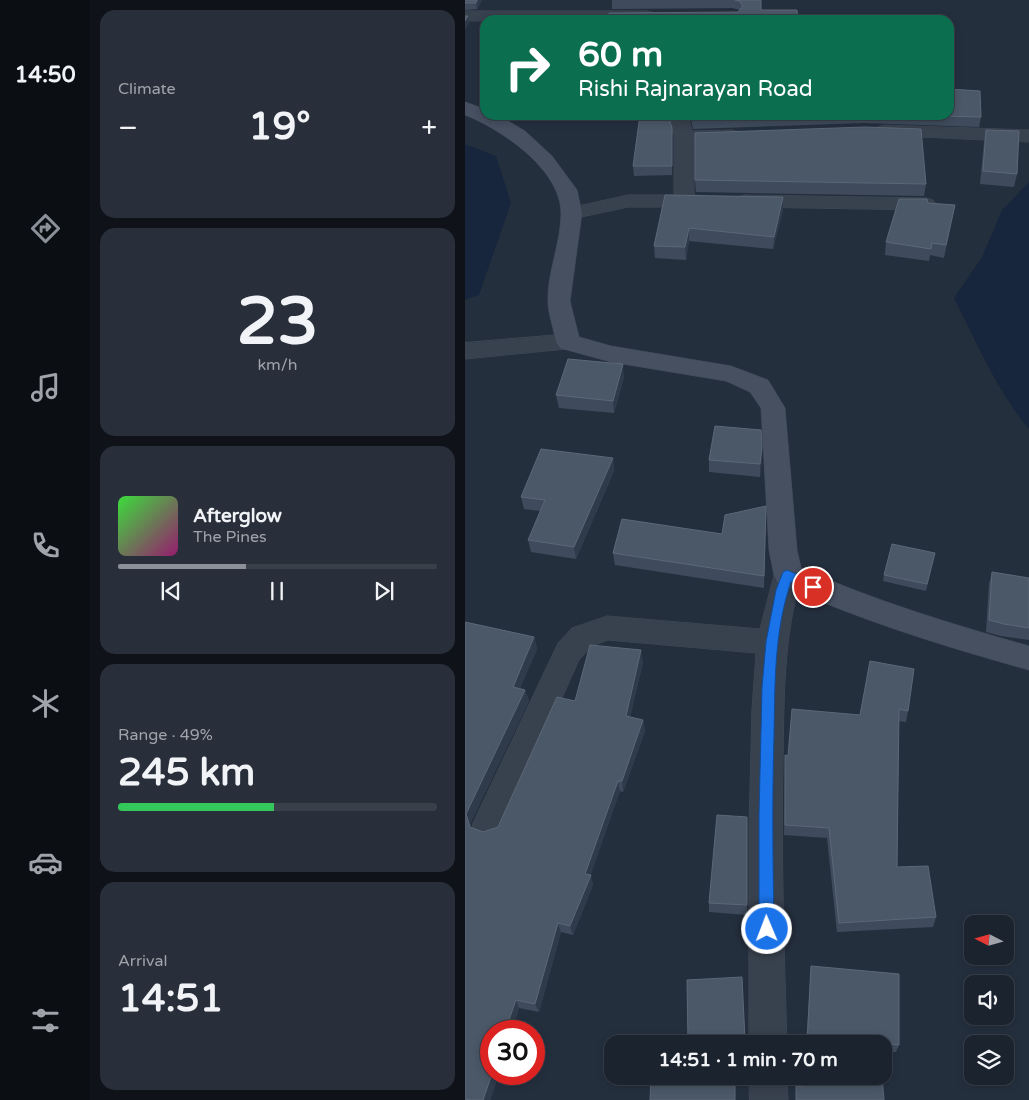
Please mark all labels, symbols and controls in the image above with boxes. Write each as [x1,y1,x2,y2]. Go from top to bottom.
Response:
text: 60 m [578,34,663,76]
icon: right [495,35,560,100]
text: 14:50 [15,62,75,88]
text: Rishi Rajnarayan Road [578,76,813,102]
text: Climate [118,79,176,99]
text: 19° [249,104,311,150]
text: − [118,111,138,145]
text: + [421,111,437,145]
icon: directions [28,211,63,246]
text: 23 [237,283,318,362]
text: km/h [257,355,298,375]
icon: music [28,370,63,405]
text: Afterglow [193,505,282,527]
text: The Pines [193,527,267,547]
icon: phone [28,528,63,563]
pin [792,566,834,608]
icon: arrive [799,573,827,601]
icon: previous [157,577,185,605]
icon: pause [263,577,291,605]
icon: next [370,577,398,605]
icon: climate [28,686,63,721]
text: Range · 49% [118,725,213,745]
text: 245 km [118,750,255,796]
icon: car [28,845,63,880]
position arrow [740,902,792,954]
north arrow [964,915,1014,965]
map controls [964,915,1014,1085]
text: Arrival [118,951,167,971]
button: sound [964,975,1014,1025]
text: 14:51 [118,976,223,1022]
icon: filters [28,1003,63,1038]
speed limit sign: 30 [480,1020,545,1085]
button: layers [964,1035,1014,1085]
text: 14:51 · 1 min · 70 m [658,1049,838,1071]

